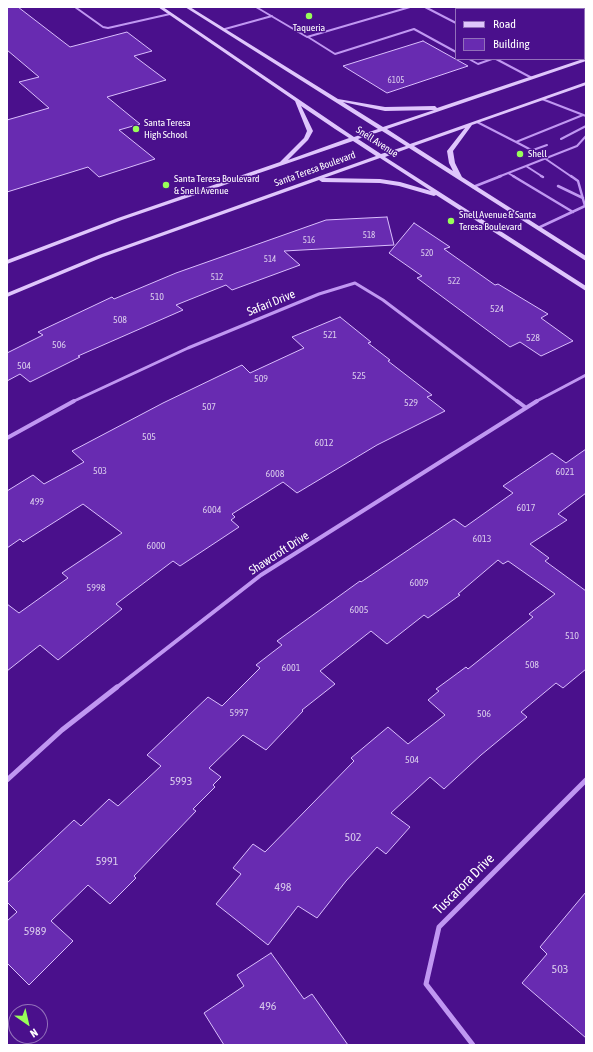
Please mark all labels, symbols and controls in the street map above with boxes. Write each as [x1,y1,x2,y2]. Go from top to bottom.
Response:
legend [455,8,585,60]
marker: Taqueria [304,11,314,21]
text: Road [493,17,516,31]
place label: Taqueria [293,22,325,34]
text: Building [493,37,530,51]
house number: 6105 [388,75,404,85]
place label: Santa Teresa High School [144,117,191,140]
marker: Santa Teresa High School [131,124,141,134]
street label: Snell Avenue [354,124,400,160]
place label: Shell [528,148,547,160]
street label: Santa Teresa Boulevard [273,149,357,189]
marker: Shell [515,149,525,159]
place label: Santa Teresa Boulevard & Snell Avenue [174,173,260,196]
marker: Santa Teresa Boulevard & Snell Avenue [161,180,171,190]
place label: Snell Avenue & Santa Teresa Boulevard [459,209,536,232]
marker: Snell Avenue & Santa Teresa Boulevard [446,216,456,226]
house number: 518 [363,230,375,240]
house number: 516 [303,235,315,245]
house number: 520 [421,248,433,258]
house number: 514 [264,254,276,264]
house number: 512 [211,272,223,282]
house number: 522 [448,276,460,286]
street label: Safari Drive [245,287,297,319]
house number: 510 [150,291,164,303]
house number: 524 [490,303,504,315]
house number: 508 [113,314,127,326]
house number: 521 [323,329,337,341]
house number: 528 [526,332,540,344]
house number: 506 [52,339,66,351]
house number: 504 [17,360,31,372]
house number: 525 [352,370,366,382]
house number: 509 [254,373,268,385]
house number: 529 [404,397,418,409]
house number: 507 [202,401,216,413]
house number: 505 [142,431,156,443]
house number: 6012 [315,437,333,449]
house number: 503 [93,465,107,477]
house number: 6021 [556,466,574,478]
house number: 6008 [266,468,284,480]
house number: 499 [30,496,44,508]
house number: 6017 [517,502,535,514]
house number: 6004 [203,504,221,516]
street label: Shawcroft Drive [246,528,312,578]
house number: 6013 [473,533,491,545]
house number: 6000 [147,540,165,552]
house number: 6009 [410,577,428,589]
house number: 5998 [87,582,105,594]
house number: 6005 [350,604,368,616]
house number: 510 [565,630,579,642]
house number: 508 [525,659,539,671]
house number: 6001 [282,662,300,674]
house number: 5997 [230,707,248,719]
house number: 506 [477,708,491,720]
house number: 504 [405,754,419,766]
house number: 5993 [170,774,192,788]
house number: 502 [345,830,361,844]
street label: Tuscarora Drive [430,850,498,918]
house number: 5991 [96,854,118,868]
house number: 498 [275,880,291,894]
house number: 5989 [24,924,46,938]
house number: 503 [552,962,568,976]
house number: 496 [260,999,276,1013]
north arrow [8,1004,48,1044]
text: N [28,1026,40,1040]

